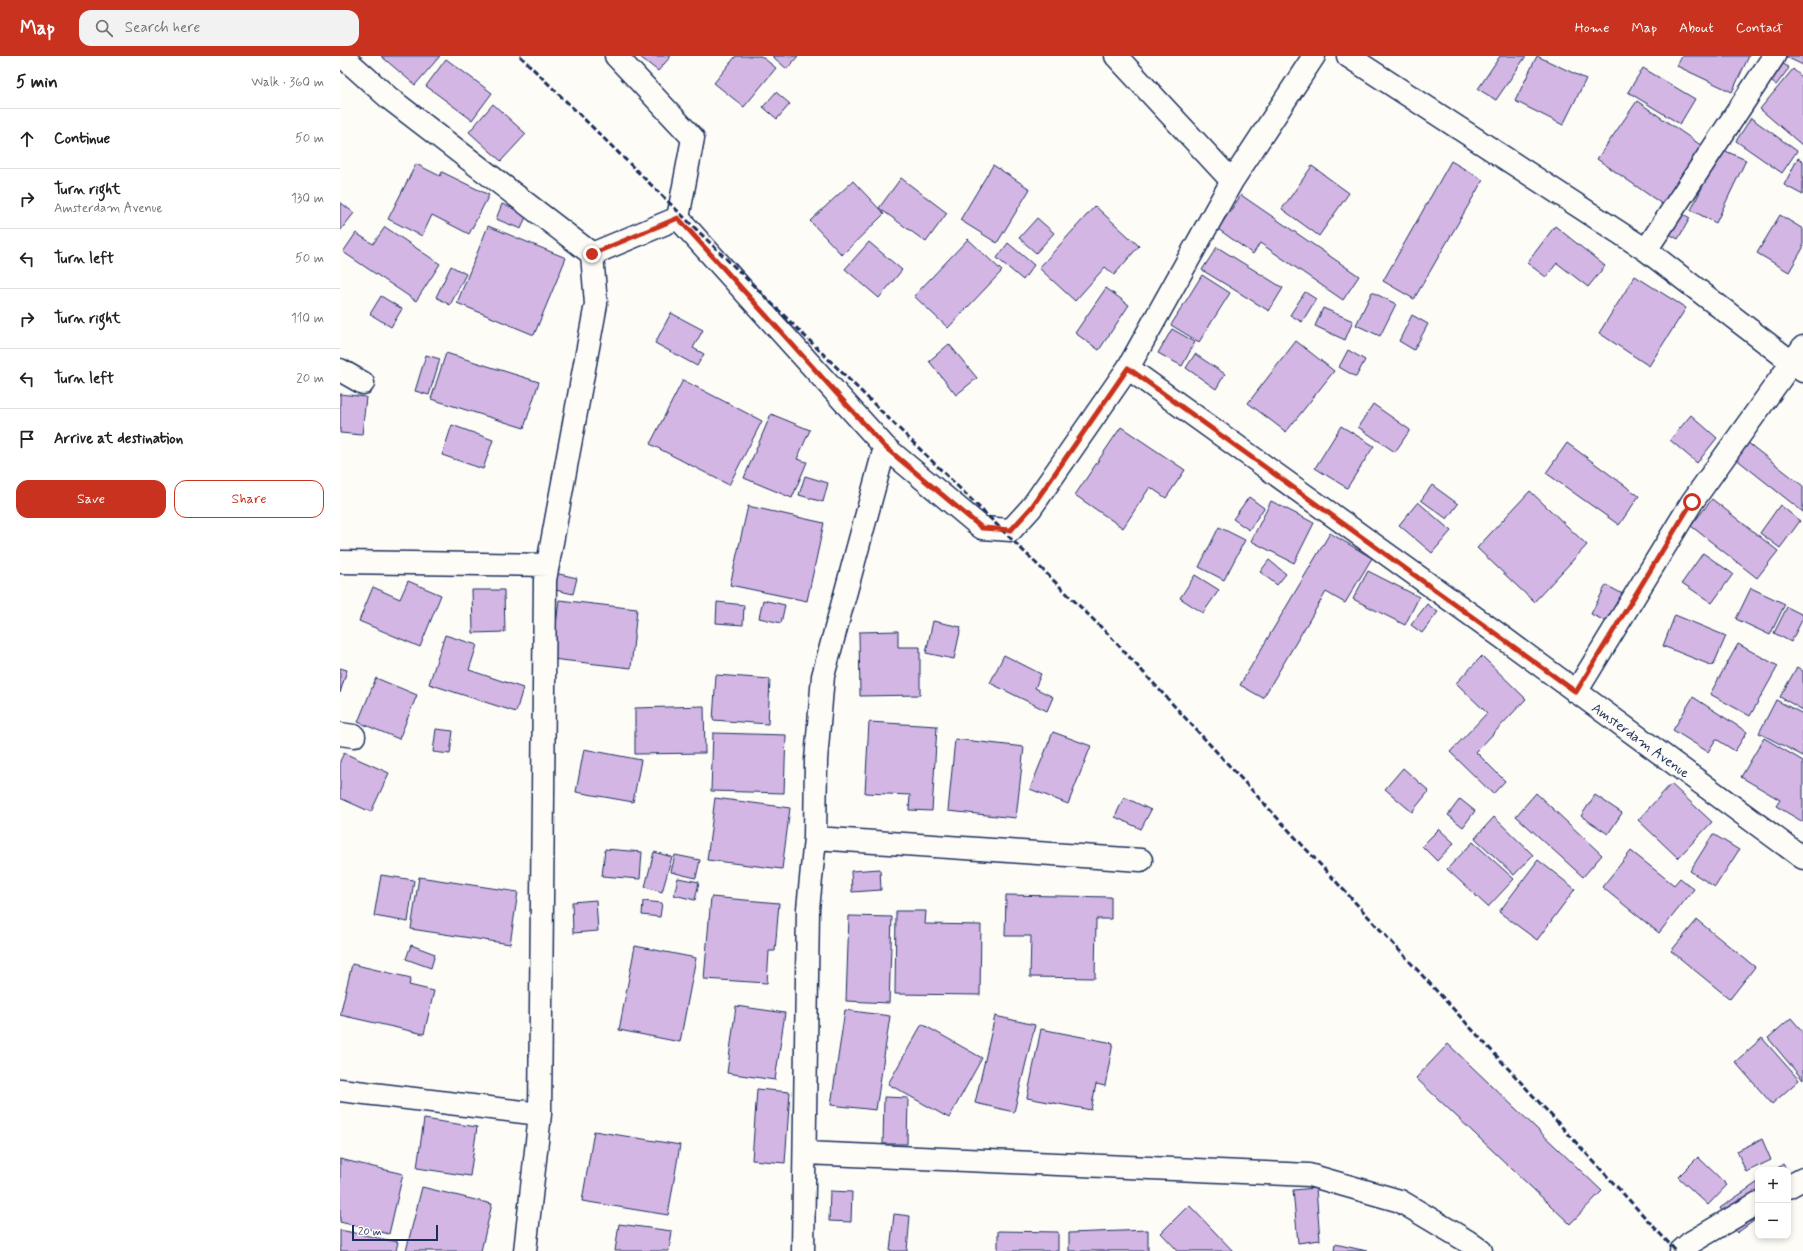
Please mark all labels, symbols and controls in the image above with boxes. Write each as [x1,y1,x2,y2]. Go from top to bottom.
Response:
search box [79,10,359,46]
text: Map [20,16,55,41]
icon: search [93,17,115,39]
text: Search here [125,18,200,38]
text: Home [1575,19,1609,37]
text: Map [1631,19,1657,37]
text: About [1679,19,1714,37]
text: Contact [1736,19,1783,37]
text: 5 min [16,71,58,93]
text: Walk · 360 m [251,74,324,91]
icon: ahead [16,128,38,150]
text: Continue [54,129,110,149]
text: 50 m [295,130,324,147]
text: Turn right [54,180,121,200]
icon: right [16,188,38,210]
text: 130 m [291,190,324,207]
text: Amsterdam Avenue [54,200,163,217]
route end [583,245,601,263]
icon: left [16,248,38,270]
text: Turn left [54,249,114,269]
text: 50 m [295,250,324,267]
icon: right [16,308,38,330]
text: Turn right [54,309,121,329]
text: 110 m [291,310,324,327]
icon: left [16,368,38,390]
text: Turn left [54,369,114,389]
text: 20 m [296,370,324,387]
icon: arrive [16,428,38,450]
text: Arrive at destination [54,429,183,449]
button: Save [16,480,166,518]
button: Share [174,480,324,518]
route start [1683,493,1701,511]
street label: Amsterdam Avenue [1588,699,1693,783]
map controls [1755,1167,1791,1239]
button: + [1755,1167,1791,1203]
button: − [1755,1203,1791,1239]
scale bar [352,1223,438,1242]
text: 20 m [358,1225,381,1239]

